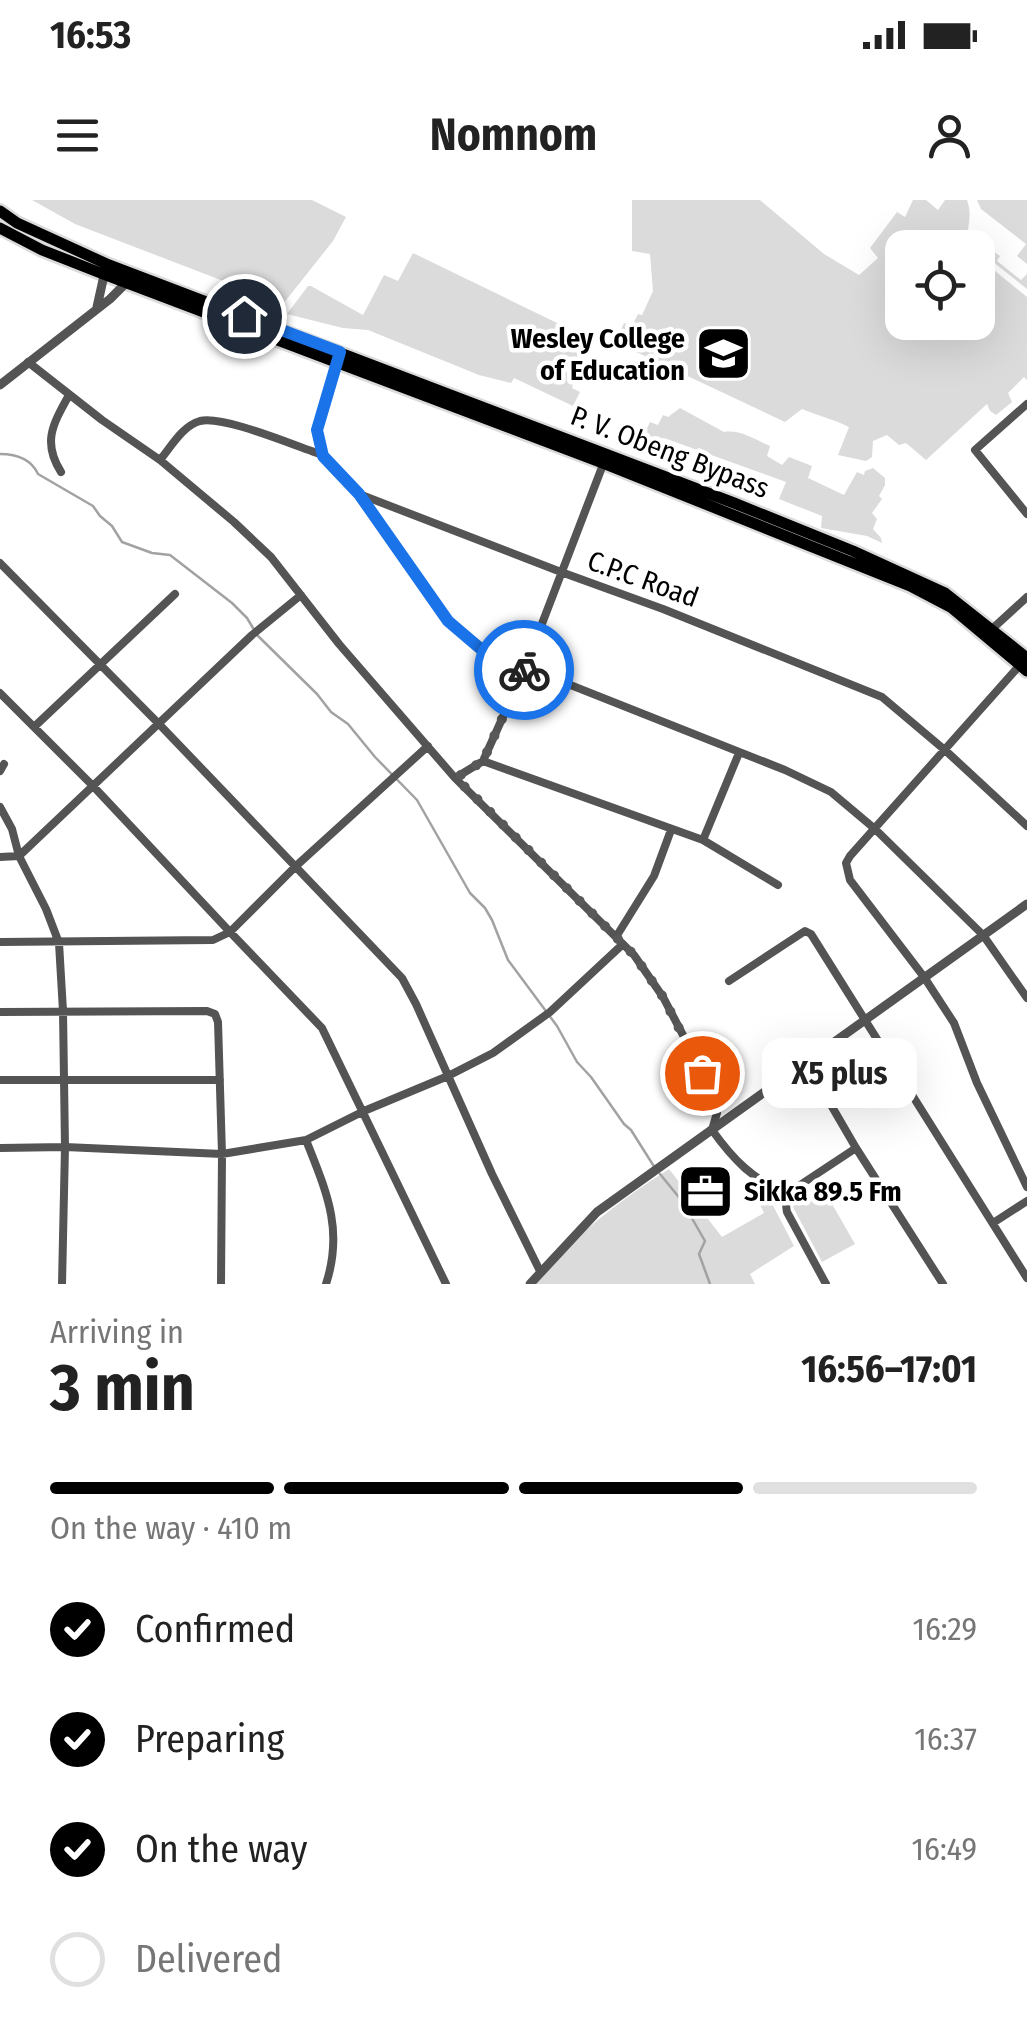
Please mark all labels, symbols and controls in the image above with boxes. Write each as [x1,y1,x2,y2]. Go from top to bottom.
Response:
text: 16:53 [50,12,131,58]
icon: menu [50,108,105,163]
text: Nomnom [430,108,597,162]
icon: person [922,108,977,163]
map controls [885,230,995,340]
button: locate [885,230,995,340]
pin [202,274,287,359]
icon: home [217,289,272,344]
place label: Wesley College of Education [511,322,685,387]
school or university icon: Wesley College of Education [694,324,754,384]
street label: P. V. Obeng Bypass [566,399,774,505]
street label: C.P.C Road [583,544,703,614]
courier [474,620,574,720]
icon: bike [497,643,552,698]
pin [660,1031,745,1116]
callout: X5 plus [762,1038,917,1108]
icon: bag [675,1046,730,1101]
text: X5 plus [791,1054,888,1092]
office icon: Sikka 89.5 Fm [675,1161,735,1221]
place label: Sikka 89.5 Fm [744,1175,902,1208]
text: Arriving in [50,1313,184,1351]
text: 16:56–17:01 [801,1346,977,1392]
text: 3 min [50,1349,195,1427]
text: On the way · 410 m [50,1509,292,1547]
icon: check [50,1602,105,1657]
text: Confirmed [135,1606,295,1652]
text: 16:29 [912,1610,977,1648]
icon: check [50,1712,105,1767]
text: Preparing [135,1716,284,1762]
text: 16:37 [914,1720,977,1758]
icon: check [50,1822,105,1877]
text: On the way [135,1826,307,1872]
text: 16:49 [912,1830,977,1868]
text: Delivered [135,1936,282,1982]

